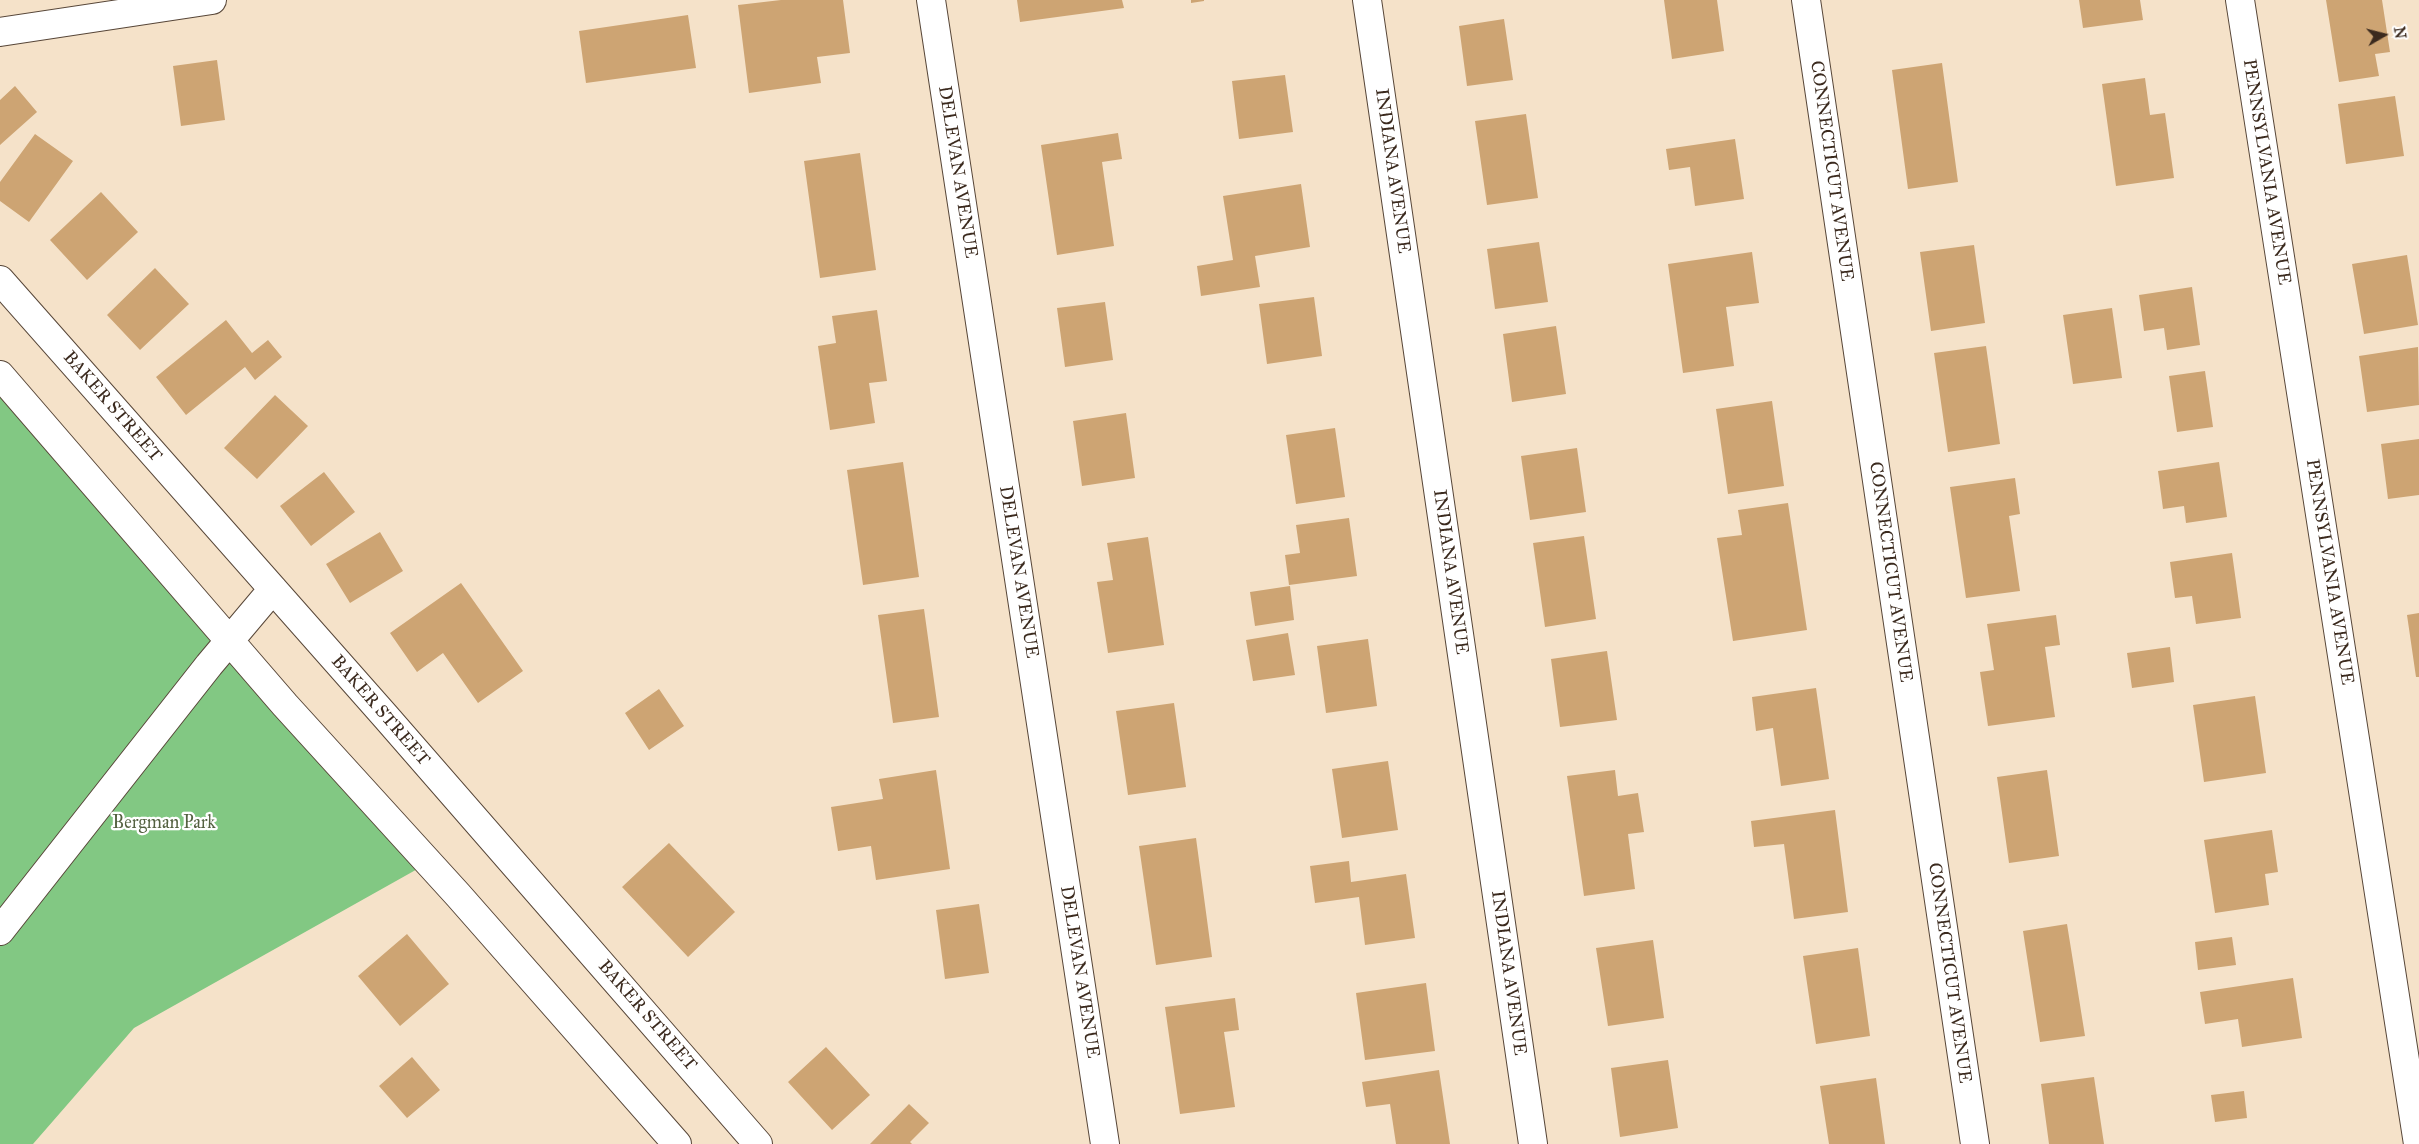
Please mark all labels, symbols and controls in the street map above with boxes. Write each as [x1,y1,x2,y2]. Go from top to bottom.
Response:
north arrow [2359,10,2409,60]
text: N [2390,26,2409,40]
street label: PENNSYLVANIA AVENUE [2237,58,2295,286]
street label: CONNECTICUT AVENUE [1805,59,1857,283]
street label: DELEVAN AVENUE [933,84,981,260]
street label: INDIANA AVENUE [1370,87,1414,255]
street label: BAKER STREET [58,347,166,467]
street label: PENNSYLVANIA AVENUE [2300,458,2358,686]
street label: CONNECTICUT AVENUE [1864,460,1916,684]
street label: DELEVAN AVENUE [994,484,1042,660]
street label: INDIANA AVENUE [1428,488,1472,656]
street label: BAKER STREET [326,651,434,771]
park label: Bergman Park [112,813,216,835]
street label: CONNECTICUT AVENUE [1923,861,1975,1085]
street label: DELEVAN AVENUE [1055,884,1103,1060]
street label: INDIANA AVENUE [1486,889,1530,1057]
street label: BAKER STREET [593,956,701,1076]

